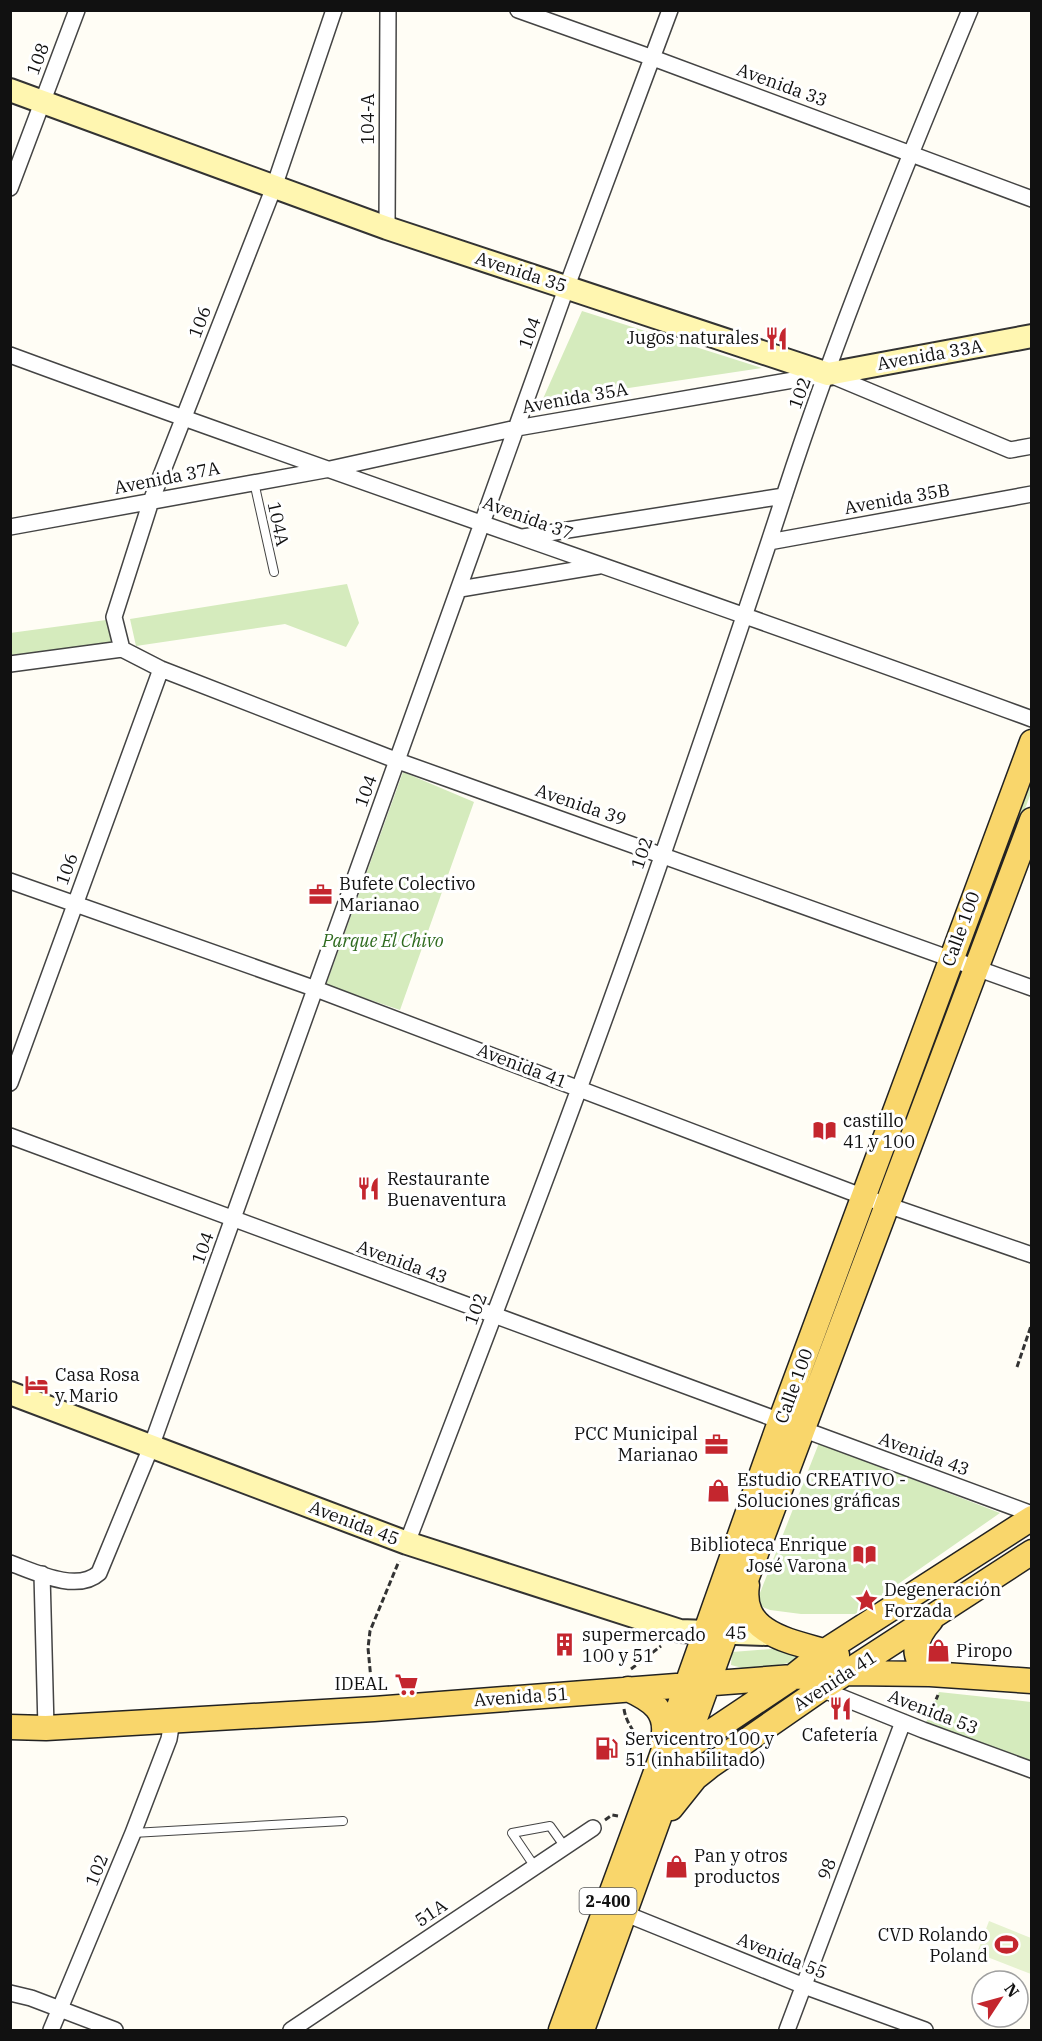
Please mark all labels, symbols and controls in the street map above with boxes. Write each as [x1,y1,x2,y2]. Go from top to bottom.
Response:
street label: 108 [21,40,54,78]
street label: Avenida 33 [734,58,831,112]
street label: 104-A [356,93,379,145]
street label: Avenida 35 [473,246,570,297]
street label: 106 [183,303,216,341]
street label: 104 [513,314,546,352]
restaurant icon: Jugos naturales [764,325,790,351]
place label: Jugos naturales [627,326,759,349]
street label: Avenida 33A [875,334,985,375]
street label: 102 [783,374,816,412]
street label: Avenida 35A [520,377,630,418]
street label: Avenida 37A [112,456,222,499]
street label: Avenida 35B [842,478,951,519]
street label: Avenida 37 [480,491,577,545]
street label: 104A [263,500,295,549]
street label: 104 [349,772,382,810]
street label: Avenida 39 [533,778,630,831]
street label: 102 [625,834,658,872]
street label: 106 [50,850,83,888]
place label: Bufete Colectivo Marianao [339,872,476,916]
office icon: Bufete Colectivo Marianao [308,881,334,907]
street label: Calle 100 [936,888,985,970]
park label: Parque El Chivo [321,929,444,952]
street label: Avenida 41 [474,1038,571,1093]
place label: castillo 41 y 100 [843,1109,915,1153]
library icon: castillo 41 y 100 [812,1118,838,1144]
place label: Restaurante Buenaventura [387,1167,507,1211]
restaurant icon: Restaurante Buenaventura [356,1176,382,1202]
street label: 104 [186,1229,219,1267]
street label: Avenida 43 [354,1235,451,1289]
street label: 102 [459,1290,492,1328]
street label: Calle 100 [769,1345,818,1427]
place label: Casa Rosa y Mario [55,1363,140,1407]
hotel icon: Casa Rosa y Mario [24,1372,50,1398]
place label: PCC Municipal Marianao [574,1422,698,1466]
street label: Avenida 43 [876,1427,973,1481]
office icon: PCC Municipal Marianao [703,1431,729,1457]
place label: Estudio CREATIVO - Soluciones gráficas [737,1468,906,1512]
shop icon: Estudio CREATIVO - Soluciones gráficas [706,1477,732,1503]
street label: Avenida 45 [306,1495,403,1550]
place label: Biblioteca Enrique José Varona [690,1533,847,1577]
library icon: Biblioteca Enrique José Varona [852,1542,878,1568]
place label: Degeneración Forzada [884,1578,1001,1622]
place icon: Degeneración Forzada [853,1587,879,1613]
street label: 45 [725,1621,747,1644]
place label: supermercado 100 y 51 [582,1623,706,1667]
building icon: supermercado 100 y 51 [551,1632,577,1658]
shop icon: Piropo [925,1638,951,1664]
place label: Piropo [956,1639,1012,1662]
street label: Avenida 41 [789,1645,881,1716]
supermarket icon: IDEAL [393,1671,419,1697]
place label: IDEAL [334,1672,388,1695]
street label: Avenida 51 [473,1682,569,1711]
street label: Avenida 53 [885,1684,982,1739]
restaurant icon: Cafetería [827,1696,853,1722]
place label: Cafetería [802,1723,878,1746]
place label: Servicentro 100 y 51 (inhabilitado) [625,1727,775,1771]
fuel station icon: Servicentro 100 y 51 (inhabilitado) [594,1736,620,1762]
place label: Pan y otros productos [694,1844,788,1888]
street label: 102 [80,1850,113,1889]
shop icon: Pan y otros productos [663,1853,689,1879]
street label: 98 [812,1855,841,1883]
road number: 2-400 [580,1888,636,1914]
street label: 51A [410,1893,452,1932]
place label: CVD Rolando Poland [878,1923,988,1967]
street label: Avenida 55 [734,1927,830,1984]
sports icon: CVD Rolando Poland [993,1932,1019,1958]
north arrow [970,1969,1030,2029]
text: N [1000,1979,1024,2001]

